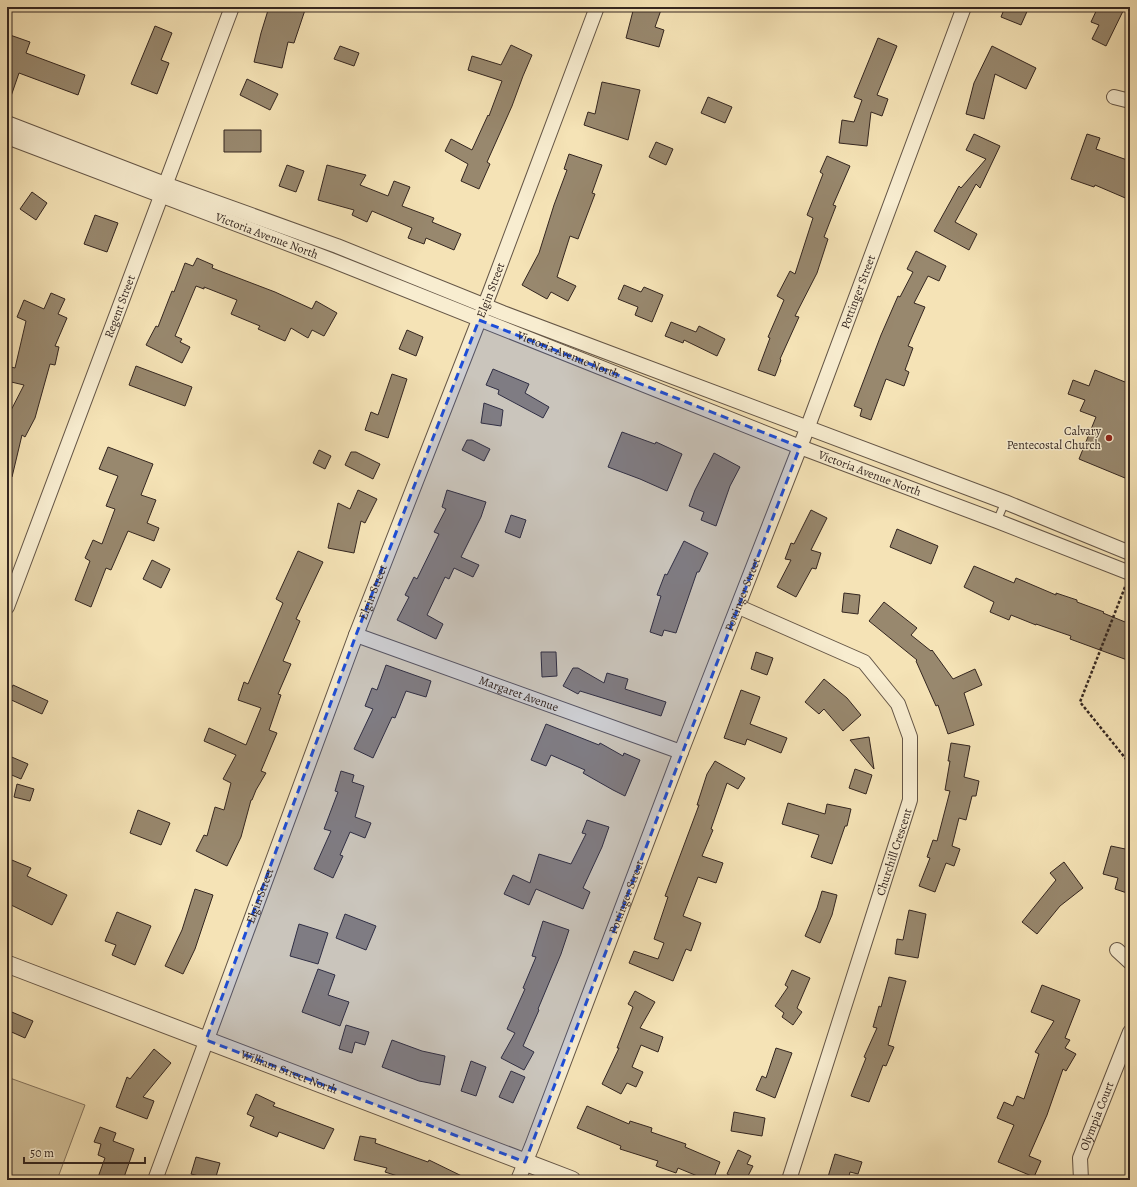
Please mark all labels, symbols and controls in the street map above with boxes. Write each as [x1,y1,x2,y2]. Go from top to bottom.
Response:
street label: Victoria Avenue North [212,209,321,263]
street label: Pottinger Street [837,253,879,331]
street label: Elgin Street [473,260,508,320]
street label: Regent Street [101,273,139,340]
street label: Victoria Avenue North [514,327,622,382]
place label: Calvary Pentecostal Church [1007,423,1102,453]
marker: Calvary Pentecostal Church [1104,433,1114,443]
street label: Victoria Avenue North [815,446,924,500]
street label: Pottinger Street [721,555,764,634]
street label: Elgin Street [355,562,391,622]
street label: Margaret Avenue [477,672,561,715]
street label: Churchill Crescent [872,806,916,898]
street label: Pottinger Street [605,858,647,936]
street label: Elgin Street [242,866,277,926]
street label: William Street North [237,1046,340,1098]
street label: Olympia Court [1076,1079,1117,1153]
scale bar [24,1139,145,1165]
text: 50 m [30,1145,54,1161]

